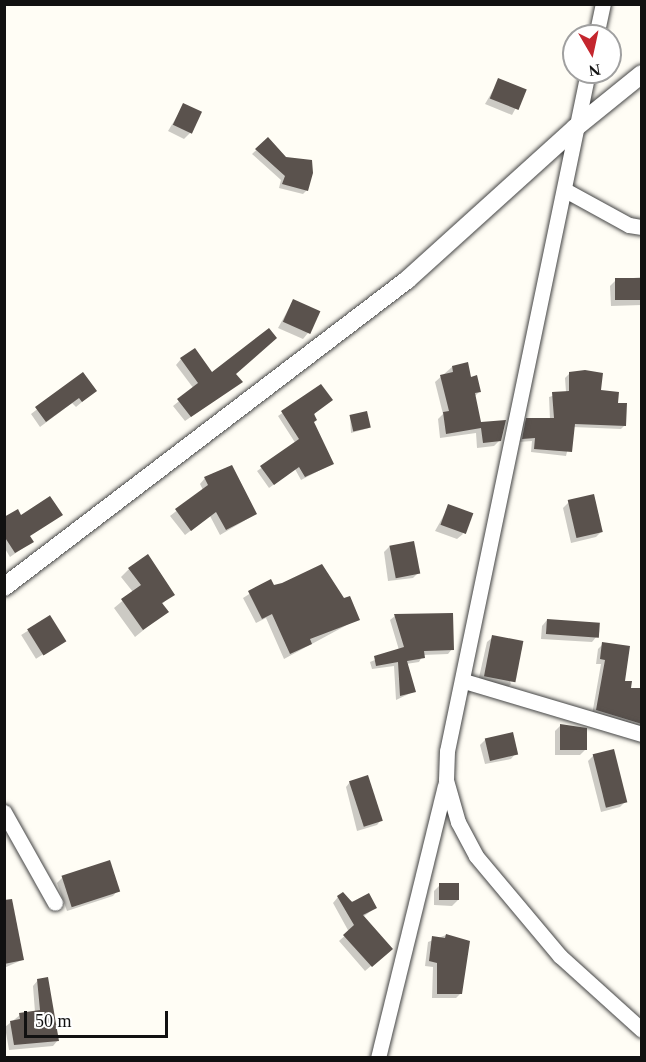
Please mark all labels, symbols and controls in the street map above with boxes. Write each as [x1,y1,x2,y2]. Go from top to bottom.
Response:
north arrow [562,24,622,84]
text: N [588,61,602,80]
scale bar [27,999,171,1037]
text: 50 m [35,1011,72,1031]

